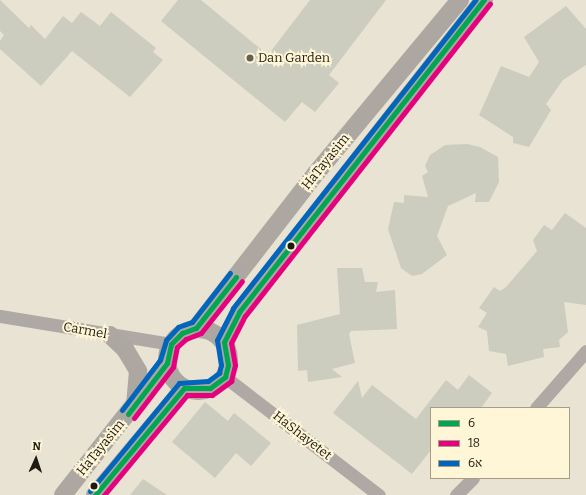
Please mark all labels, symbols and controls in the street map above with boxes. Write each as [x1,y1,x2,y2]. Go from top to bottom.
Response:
place label: Dan Garden [258,50,330,66]
marker: Dan Garden [245,53,255,63]
street label: HaTayasim [299,131,353,193]
unlabelled marker [286,241,296,251]
street label: Carmel [62,319,108,343]
legend [430,407,570,479]
street label: HaShayetet [270,408,334,464]
text: 6 [468,416,475,430]
street label: HaTayasim [74,417,128,479]
text: 18 [468,436,480,450]
north arrow [16,439,56,479]
text: N [32,440,41,453]
text: 6א [468,456,482,470]
unlabelled marker [89,481,99,491]

